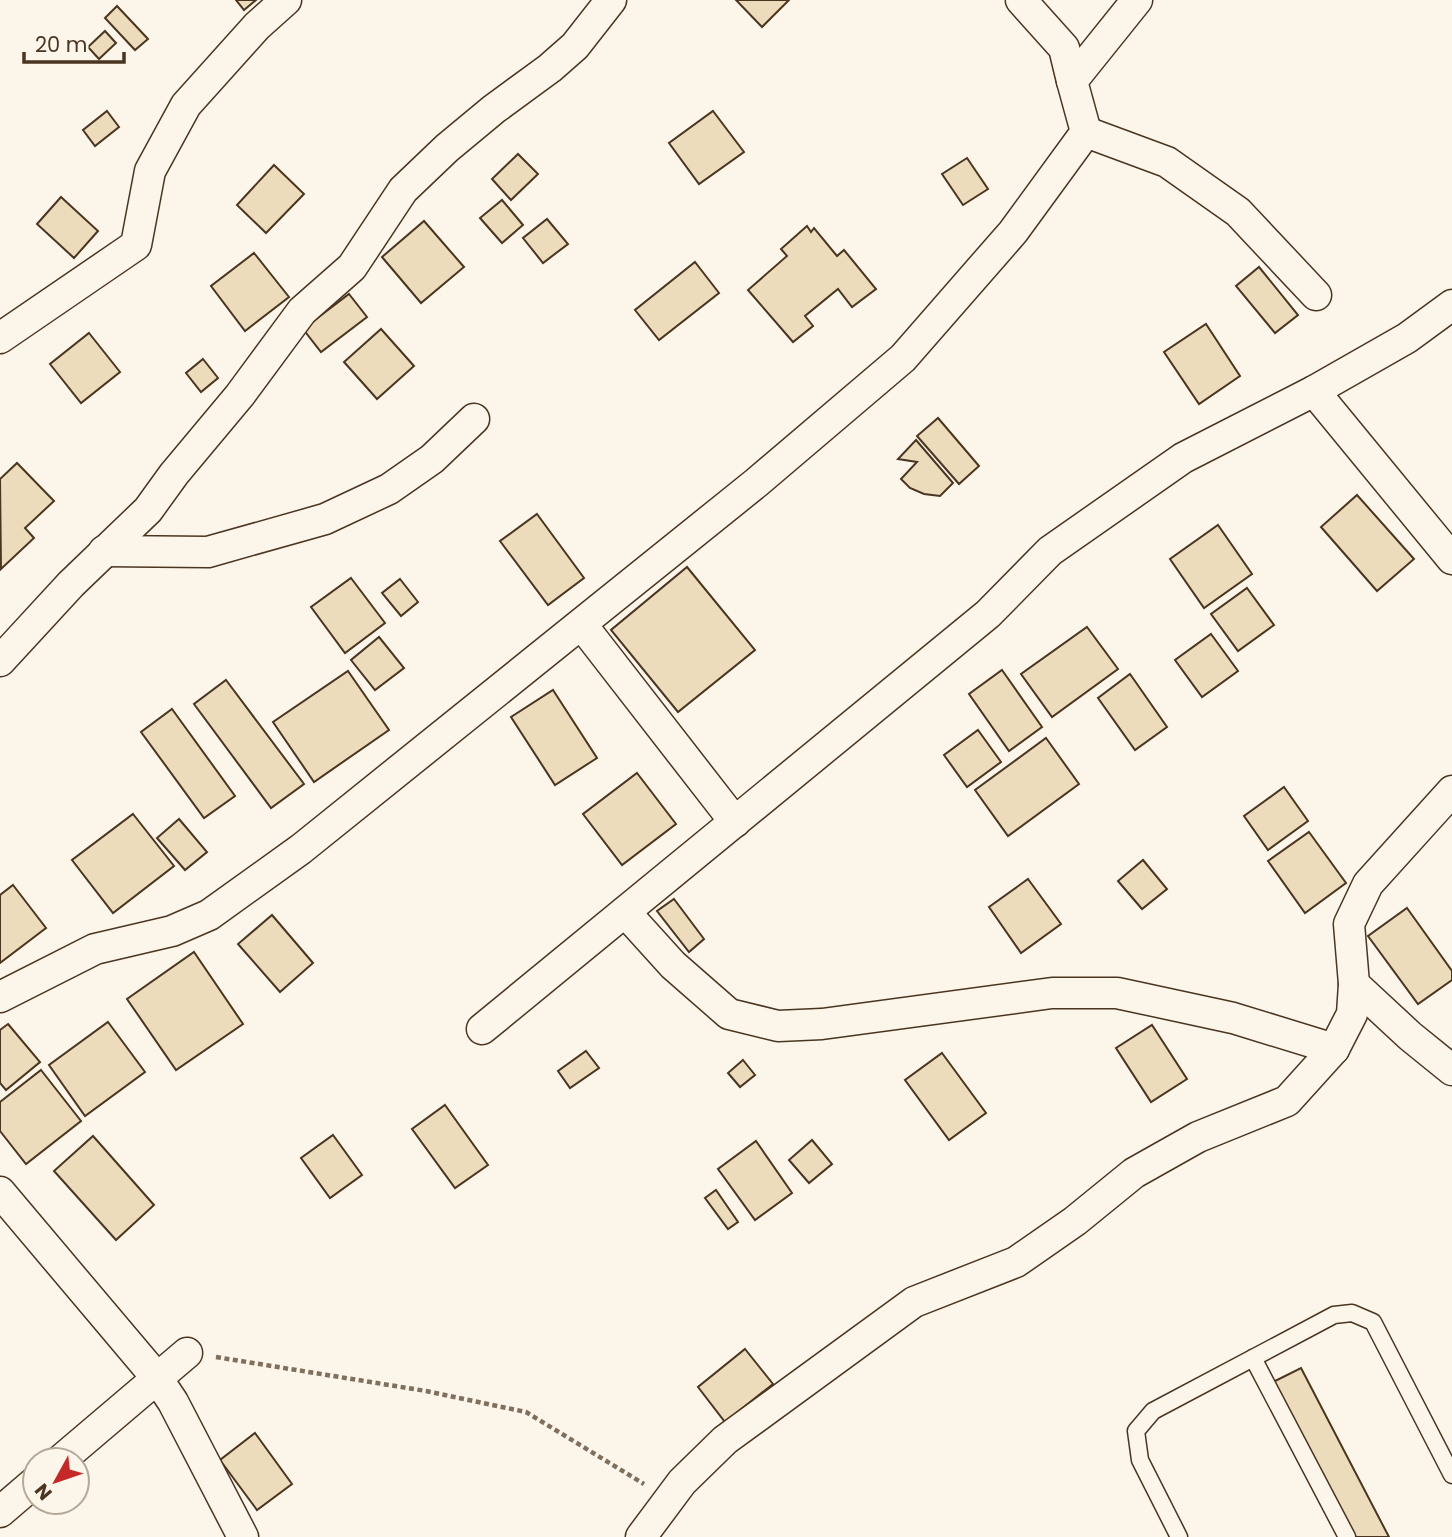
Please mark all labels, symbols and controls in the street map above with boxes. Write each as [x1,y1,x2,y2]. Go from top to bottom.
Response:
scale bar [24,21,124,65]
text: 20 m [35,30,88,59]
north arrow [21,1446,91,1516]
text: N [28,1477,58,1506]

